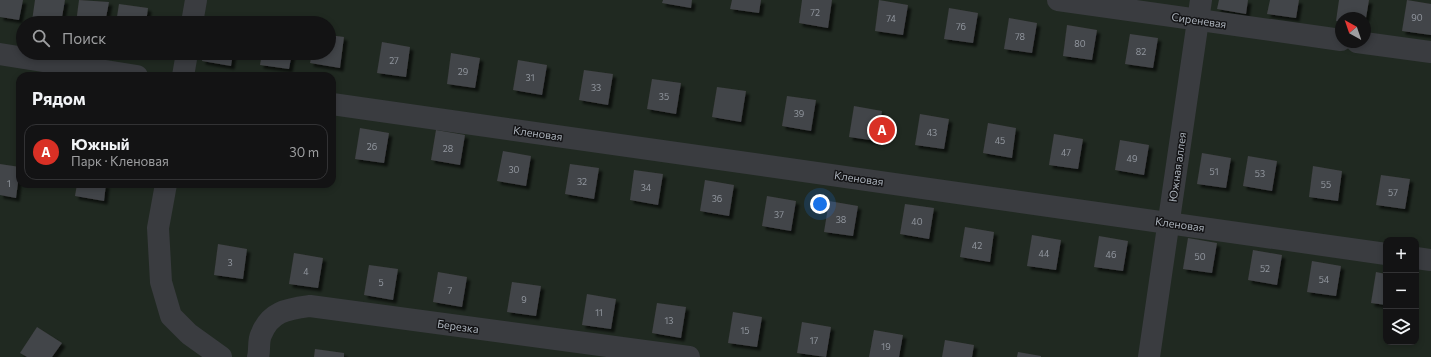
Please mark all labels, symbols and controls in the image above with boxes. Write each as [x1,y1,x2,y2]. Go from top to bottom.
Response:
house number: 72 [810,7,820,18]
street label: Сиреневая [1171,10,1227,30]
north arrow [1335,12,1371,48]
house number: 90 [1411,12,1423,23]
house number: 74 [886,13,896,24]
search box [16,16,336,60]
house number: 76 [956,21,966,32]
icon: search [30,27,52,49]
text: Поиск [62,29,106,47]
house number: 78 [1015,31,1025,42]
house number: 80 [1074,38,1086,49]
house number: 82 [1136,46,1146,57]
house number: 27 [389,55,399,66]
house number: 29 [458,66,468,77]
house number: 31 [526,72,534,83]
house number: 33 [591,82,601,93]
text: Рядом [32,88,86,109]
house number: 35 [659,91,669,102]
house number: 39 [794,108,804,119]
pin: A [869,115,895,145]
street label: Кленовая [512,123,564,143]
house number: 43 [927,127,937,138]
street label: Южная аллея [1166,131,1188,203]
text: Южный [71,135,129,153]
house number: 45 [995,135,1005,146]
house number: 26 [367,141,377,152]
house number: 28 [443,143,453,154]
text: A [41,144,51,160]
text: 30 m [289,144,319,160]
house number: 47 [1061,147,1071,158]
text: Парк · Кленовая [71,153,169,169]
house number: 49 [1127,153,1137,164]
house number: 30 [508,164,520,175]
house number: 51 [1209,166,1219,177]
street label: Кленовая [833,168,885,188]
house number: 53 [1255,168,1265,179]
house number: 32 [577,176,587,187]
house number: 1 [7,178,11,189]
house number: 55 [1321,179,1331,190]
house number: 34 [641,182,652,193]
house number: 57 [1388,187,1398,198]
house number: 36 [712,193,722,204]
your location [810,194,830,214]
house number: 37 [774,209,784,220]
house number: 38 [836,214,846,225]
street label: Кленовая [1154,214,1206,234]
house number: 40 [911,216,923,227]
map controls [1383,237,1419,345]
button: + [1383,237,1419,273]
house number: 42 [972,240,982,251]
house number: 44 [1039,248,1050,259]
house number: 46 [1106,249,1116,260]
house number: 50 [1194,251,1206,262]
house number: 3 [227,257,233,268]
house number: 52 [1260,263,1270,274]
house number: 4 [303,266,309,277]
button: − [1383,273,1419,309]
house number: 54 [1319,274,1330,285]
house number: 5 [378,277,384,288]
house number: 7 [448,285,453,296]
house number: 9 [521,294,527,305]
house number: 11 [595,307,603,318]
button: layers [1383,309,1419,345]
house number: 13 [665,315,673,326]
street label: Березка [436,317,480,335]
house number: 15 [740,325,750,336]
house number: 17 [810,335,819,346]
house number: 19 [881,341,891,352]

